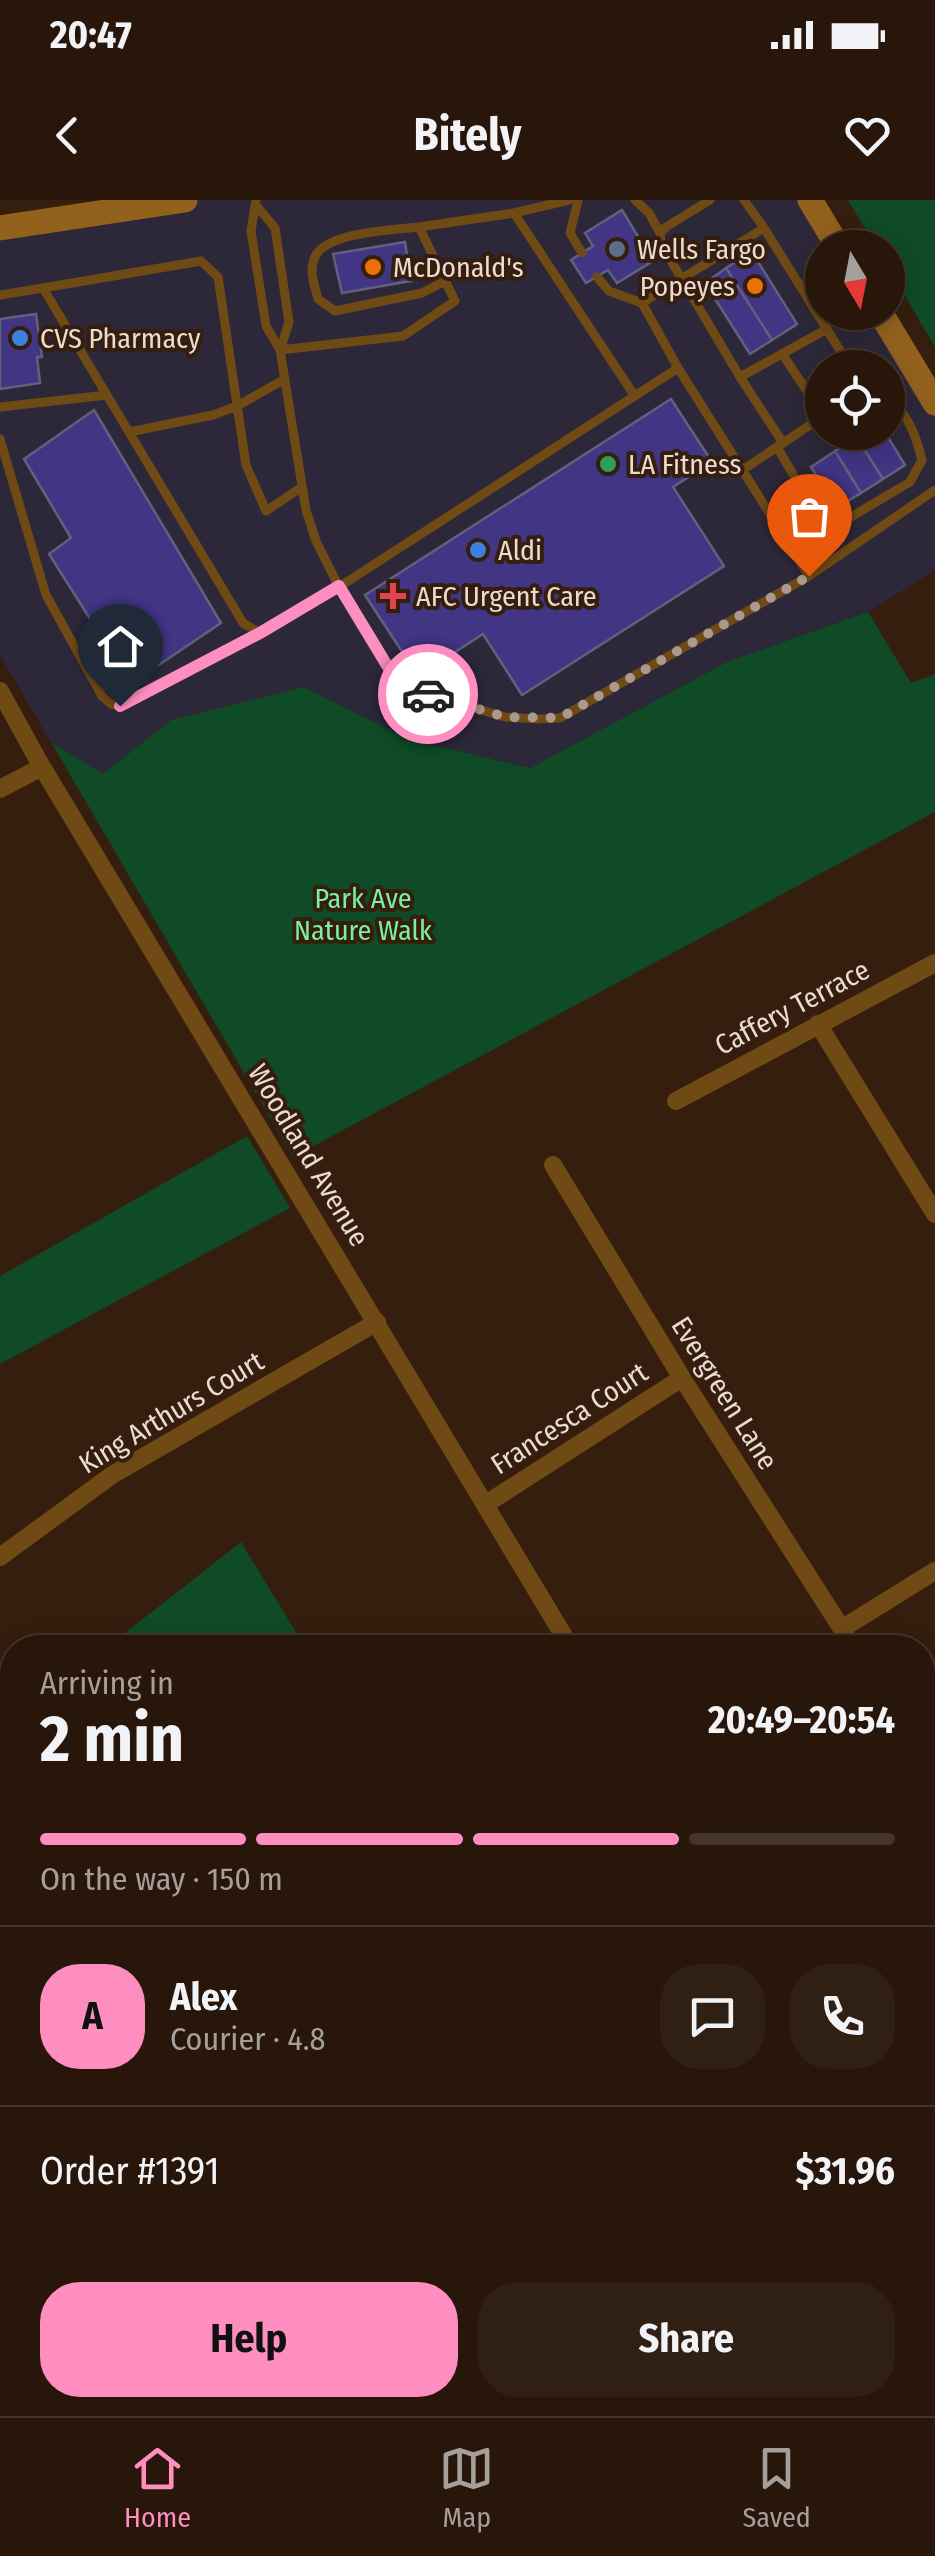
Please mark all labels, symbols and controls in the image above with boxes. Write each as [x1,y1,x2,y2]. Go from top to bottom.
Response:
text: 20:47 [50,12,132,58]
icon: back [40,108,95,163]
text: Bitely [414,108,521,162]
icon: heart [840,108,895,163]
north arrow [805,230,905,330]
map controls [805,230,905,450]
place label: Wells Fargo [637,233,766,266]
marker: Wells Fargo [606,238,628,260]
place label: McDonald's [393,251,524,284]
marker: McDonald's [362,256,384,278]
place label: Popeyes [640,270,735,303]
marker: Popeyes [744,275,766,297]
place label: CVS Pharmacy [40,322,201,355]
marker: CVS Pharmacy [9,327,31,349]
button: locate [805,350,905,450]
place label: LA Fitness [628,448,742,481]
marker: LA Fitness [597,453,619,475]
pin [767,474,852,577]
icon: bag [782,489,837,544]
place label: Aldi [498,534,542,567]
marker: Aldi [467,539,489,561]
place label: AFC Urgent Care [416,580,597,613]
marker: AFC Urgent Care [380,583,406,609]
pin [78,604,163,707]
icon: home [93,619,148,674]
courier [378,644,478,744]
icon: car [401,667,456,722]
park label: Park Ave Nature Walk [294,882,433,947]
street label: Caffery Terrace [709,953,875,1062]
street label: Woodland Avenue [241,1058,376,1252]
street label: Evergreen Lane [665,1311,785,1476]
street label: King Arthurs Court [73,1344,270,1480]
street label: Francesca Court [485,1355,654,1481]
text: Arriving in [40,1664,174,1702]
text: 20:49–20:54 [708,1697,895,1743]
text: 2 min [40,1700,184,1778]
text: On the way · 150 m [40,1860,283,1898]
button: chat [660,1964,765,2069]
button: phone [790,1964,895,2069]
text: Alex [170,1974,237,2020]
text: A [82,1993,103,2039]
text: Courier · 4.8 [170,2020,326,2058]
text: Order #1391 [40,2148,220,2194]
text: $31.96 [795,2148,895,2194]
button: Help [40,2282,458,2397]
button: Share [478,2282,895,2397]
tab: Home [124,2441,191,2534]
tab: Map [439,2441,494,2534]
tab: Saved [742,2441,811,2534]

